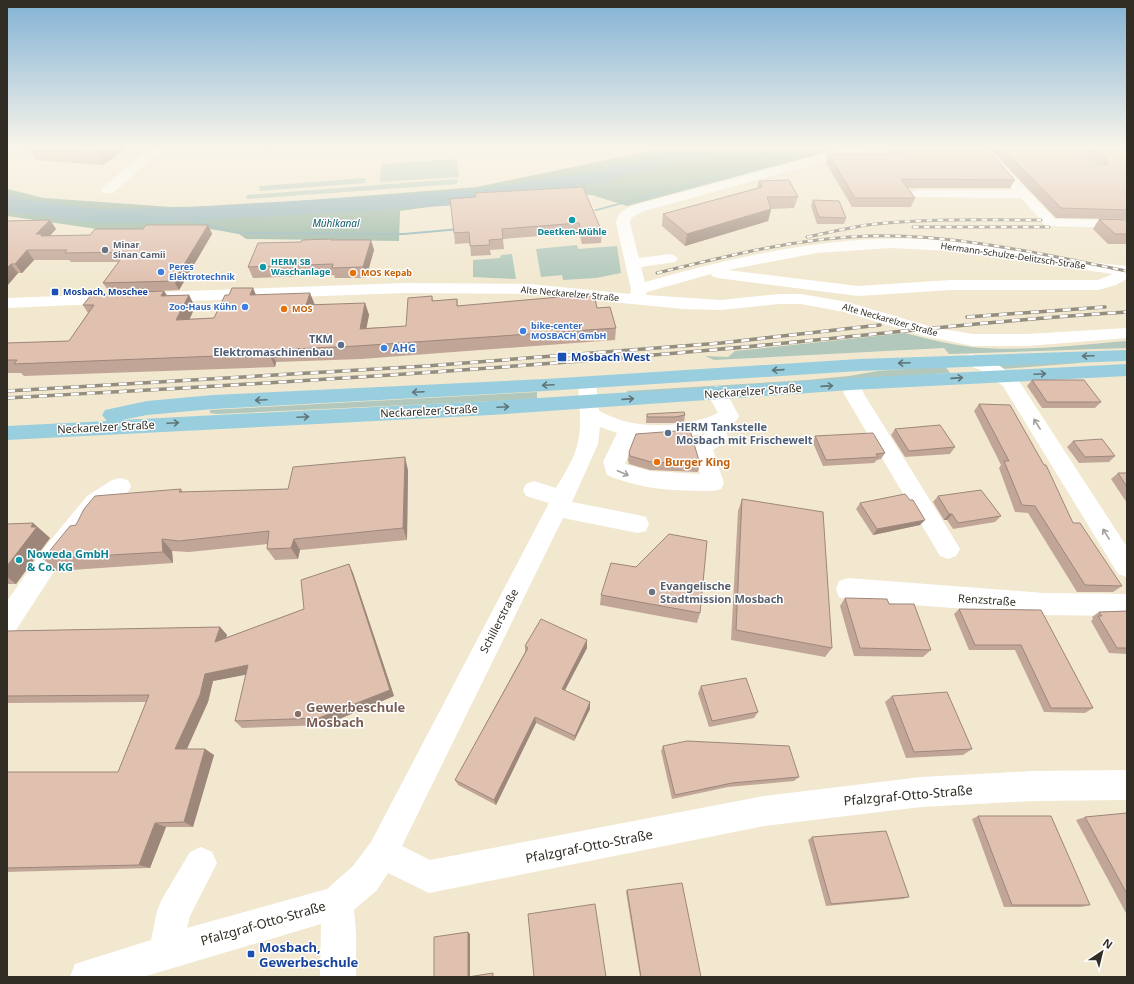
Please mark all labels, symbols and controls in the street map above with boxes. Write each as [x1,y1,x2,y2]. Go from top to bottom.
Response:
marker: Deetken-Mühle [567,215,577,225]
water label: Mühlkanal [312,216,360,230]
place label: Deetken-Mühle [537,225,607,238]
place label: Minar Sinan Camii [113,238,166,261]
street label: Hermann-Schulze-Delitzsch-Straße [940,239,1086,272]
marker: Minar Sinan Camii [100,245,110,255]
place label: HERM SB Waschanlage [271,255,330,278]
place label: Peres Elektrotechnik [169,260,235,283]
marker: HERM SB Waschanlage [258,262,268,272]
place label: MOS Kepab [361,266,412,279]
marker: Peres Elektrotechnik [156,267,166,277]
marker: MOS Kepab [348,268,358,278]
street label: Alte Neckarelzer Straße [520,283,620,304]
place label: Mosbach, Moschee [63,285,148,298]
marker: Mosbach, Moschee [50,287,60,297]
place label: Zoo-Haus Kühn [169,300,237,313]
street label: Alte Neckarelzer Straße [841,300,939,339]
marker: Zoo-Haus Kühn [240,302,250,312]
place label: MOS [292,302,313,315]
marker: MOS [279,304,289,314]
place label: bike-center MOSBACH GmbH [531,319,607,342]
marker: bike-center MOSBACH GmbH [518,326,528,336]
place label: TKM Elektromaschinenbau [213,331,333,359]
marker: TKM Elektromaschinenbau [336,340,346,350]
place label: AHG [392,340,416,355]
marker: AHG [379,343,389,353]
place label: Mosbach West [571,349,651,364]
marker: Mosbach West [556,351,568,363]
one-way arrow [1082,352,1095,360]
one-way arrow [898,359,911,367]
one-way arrow [772,367,785,374]
one-way arrow [1033,370,1046,378]
one-way arrow [950,375,963,382]
street label: Neckarelzer Straße [704,380,802,401]
one-way arrow [542,382,555,389]
one-way arrow [820,382,833,389]
one-way arrow [412,388,425,395]
one-way arrow [621,395,634,403]
one-way arrow [255,396,268,403]
street label: Neckarelzer Straße [380,400,478,421]
one-way arrow [496,403,509,410]
one-way arrow [296,413,309,421]
street label: Neckarelzer Straße [57,416,155,437]
one-way arrow [1033,418,1041,430]
place label: HERM Tankstelle Mosbach mit Frischewelt [676,419,813,447]
one-way arrow [166,420,179,427]
marker: HERM Tankstelle Mosbach mit Frischewelt [663,428,673,438]
place label: Burger King [665,454,730,469]
marker: Burger King [652,457,662,467]
one-way arrow [617,470,629,477]
one-way arrow [1102,528,1110,540]
place label: Noweda GmbH & Co. KG [27,546,109,574]
marker: Noweda GmbH & Co. KG [14,555,24,565]
place label: Evangelische Stadtmission Mosbach [660,578,784,606]
street label: Schillerstraße [476,586,521,655]
marker: Evangelische Stadtmission Mosbach [647,587,657,597]
street label: Renzstraße [958,590,1016,609]
place label: Gewerbeschule Mosbach [306,698,406,731]
marker: Gewerbeschule Mosbach [293,709,303,719]
street label: Pfalzgraf-Otto-Straße [843,780,973,810]
street label: Pfalzgraf-Otto-Straße [524,825,654,867]
street label: Pfalzgraf-Otto-Straße [198,896,328,950]
north arrow [1082,932,1122,972]
text: N [1100,935,1116,952]
place label: Mosbach, Gewerbeschule [259,938,359,971]
marker: Mosbach, Gewerbeschule [246,949,256,959]

